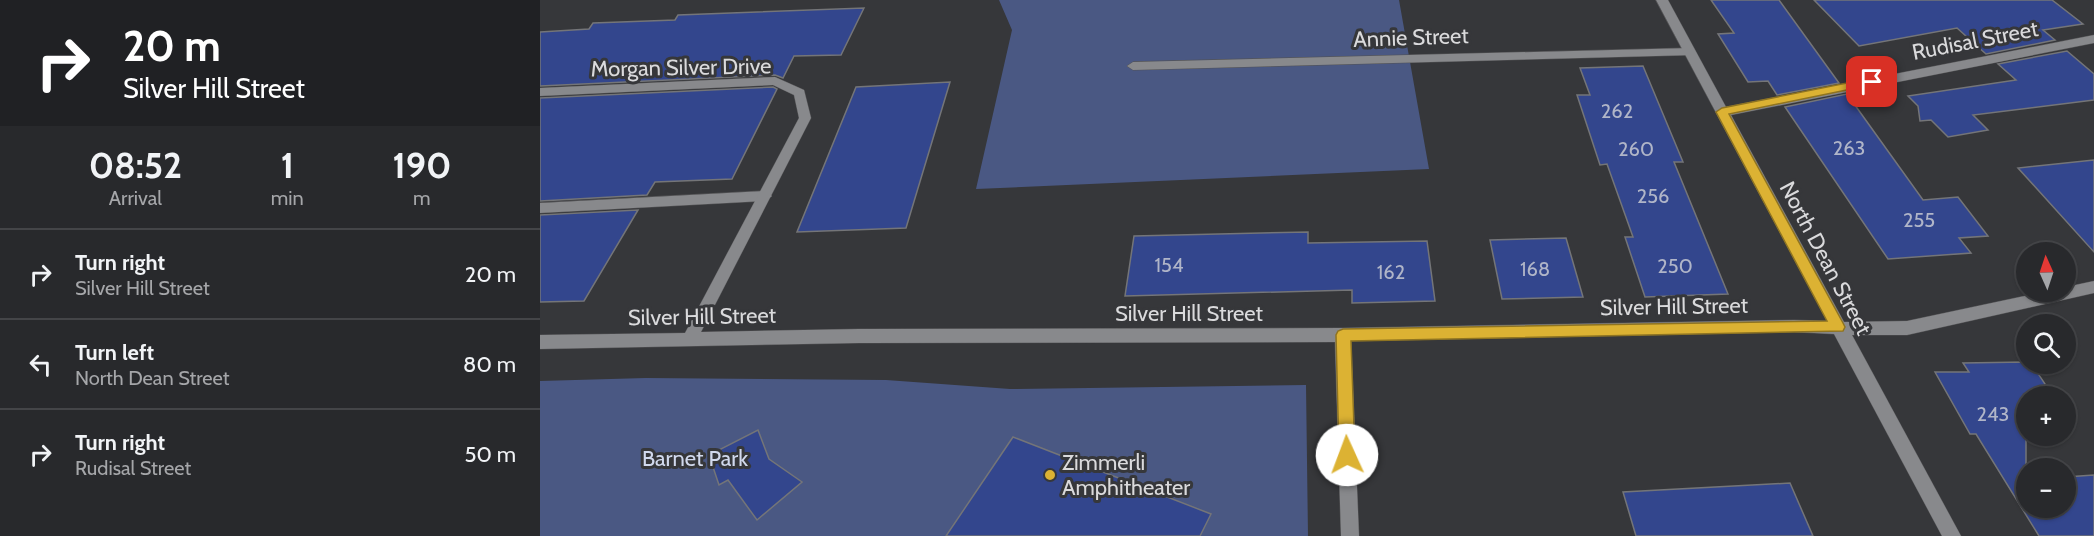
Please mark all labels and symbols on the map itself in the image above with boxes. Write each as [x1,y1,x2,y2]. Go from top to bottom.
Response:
street label: Rudisal Street [1910,15,2041,66]
street label: Annie Street [1353,22,1470,53]
street label: Morgan Silver Drive [590,52,772,83]
pin [1846,56,1897,107]
house number: 262 [1601,99,1633,123]
house number: 263 [1833,136,1865,160]
house number: 260 [1618,137,1654,161]
street label: North Dean Street [1774,177,1878,340]
house number: 256 [1637,184,1669,208]
house number: 255 [1903,208,1935,232]
north arrow [2016,242,2076,302]
house number: 154 [1155,253,1184,277]
house number: 250 [1657,254,1693,278]
house number: 168 [1520,257,1550,281]
house number: 162 [1377,260,1405,284]
street label: Silver Hill Street [1600,292,1749,321]
street label: Silver Hill Street [1115,300,1264,327]
street label: Silver Hill Street [628,302,777,331]
house number: 243 [1977,402,2009,426]
position arrow [1315,423,1379,487]
park label: Barnet Park [642,445,748,472]
place label: Zimmerli Amphitheater [1062,449,1190,501]
marker: Zimmerli Amphitheater [1043,468,1057,482]

